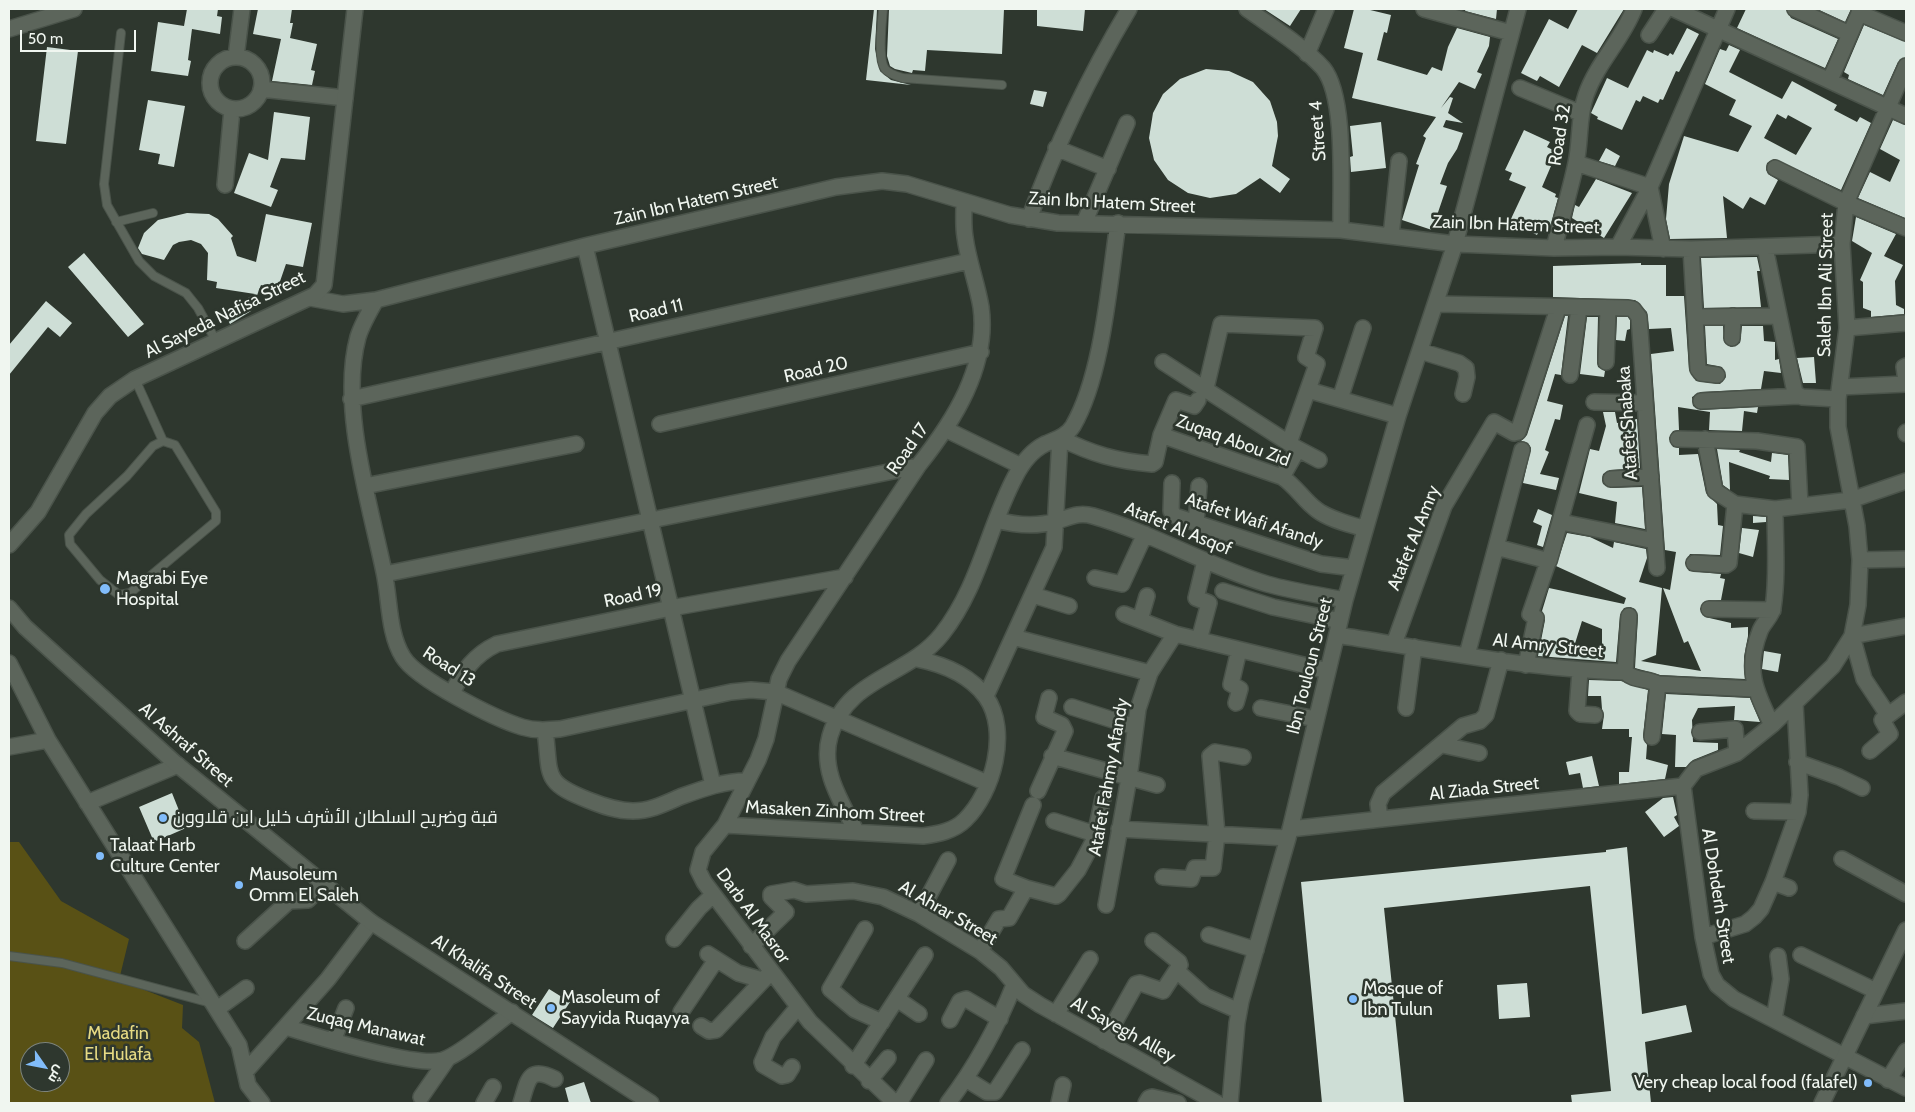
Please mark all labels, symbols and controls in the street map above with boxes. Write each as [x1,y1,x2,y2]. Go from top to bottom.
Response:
scale bar [22,20,139,52]
text: 50 m [28,30,63,48]
street label: Street 4 [1305,100,1331,162]
street label: Road 32 [1544,103,1576,167]
street label: Zain Ibn Hatem Street [612,172,780,230]
street label: Zain Ibn Hatem Street [1028,188,1196,218]
street label: Zain Ibn Hatem Street [1432,211,1600,239]
street label: Saleh Ibn Ali Street [1814,213,1838,357]
street label: Al Sayeda Nafisa Street [141,267,309,363]
street label: Road 11 [627,294,685,328]
street label: Road 20 [782,352,850,388]
street label: Atafet Shabaka [1613,365,1643,481]
street label: Zuqaq Abou Zid [1173,410,1293,472]
street label: Road 17 [883,419,933,479]
street label: Atafet Al Amry [1383,482,1445,594]
street label: Atafet Wafi Afandy [1182,489,1326,553]
street label: Atafet Al Asqof [1121,498,1235,560]
place label: Magrabi Eye Hospital [116,568,208,610]
street label: Road 19 [602,579,664,613]
marker: Magrabi Eye Hospital [98,582,112,596]
street label: Ibn Touloun Street [1283,596,1337,736]
street label: Al Amry Street [1492,629,1604,663]
street label: Road 13 [419,642,479,692]
street label: Atafet Fahmy Afandy [1084,696,1134,858]
street label: Al Ashraf Street [134,698,238,792]
street label: Al Ziada Street [1428,772,1540,806]
street label: Masaken Zinhom Street [745,797,925,827]
place label: قبة وضريح السلطان الأشرف خليل ابن قلاوون [173,807,498,829]
marker: قبة وضريح السلطان الأشرف خليل ابن قلاوون [157,812,169,824]
street label: Al Dohderh Street [1697,827,1739,965]
place label: Talaat Harb Culture Center [110,835,219,878]
marker: Talaat Harb Culture Center [94,850,106,862]
place label: Mausoleum Omm El Saleh [249,864,359,906]
street label: Darb Al Masror [711,864,795,968]
street label: Al Ahrar Street [895,876,1001,950]
marker: Mausoleum Omm El Saleh [233,879,245,891]
street label: Al Khalifa Street [427,930,541,1014]
place label: Mosque of Ibn Tulun [1363,978,1443,1021]
place label: Masoleum of Sayyida Ruqayya [561,987,690,1030]
street label: Al Sayegh Alley [1067,992,1179,1068]
marker: Mosque of Ibn Tulun [1347,993,1359,1005]
marker: Masoleum of Sayyida Ruqayya [545,1002,557,1014]
street label: Zuqaq Manawat [305,1003,427,1051]
park label: Madafin El Hulafa [84,1023,152,1066]
north arrow [20,1042,70,1092]
text: ش [44,1062,69,1087]
place label: Very cheap local food (falafel) [1634,1072,1858,1094]
marker: Very cheap local food (falafel) [1862,1077,1874,1089]

